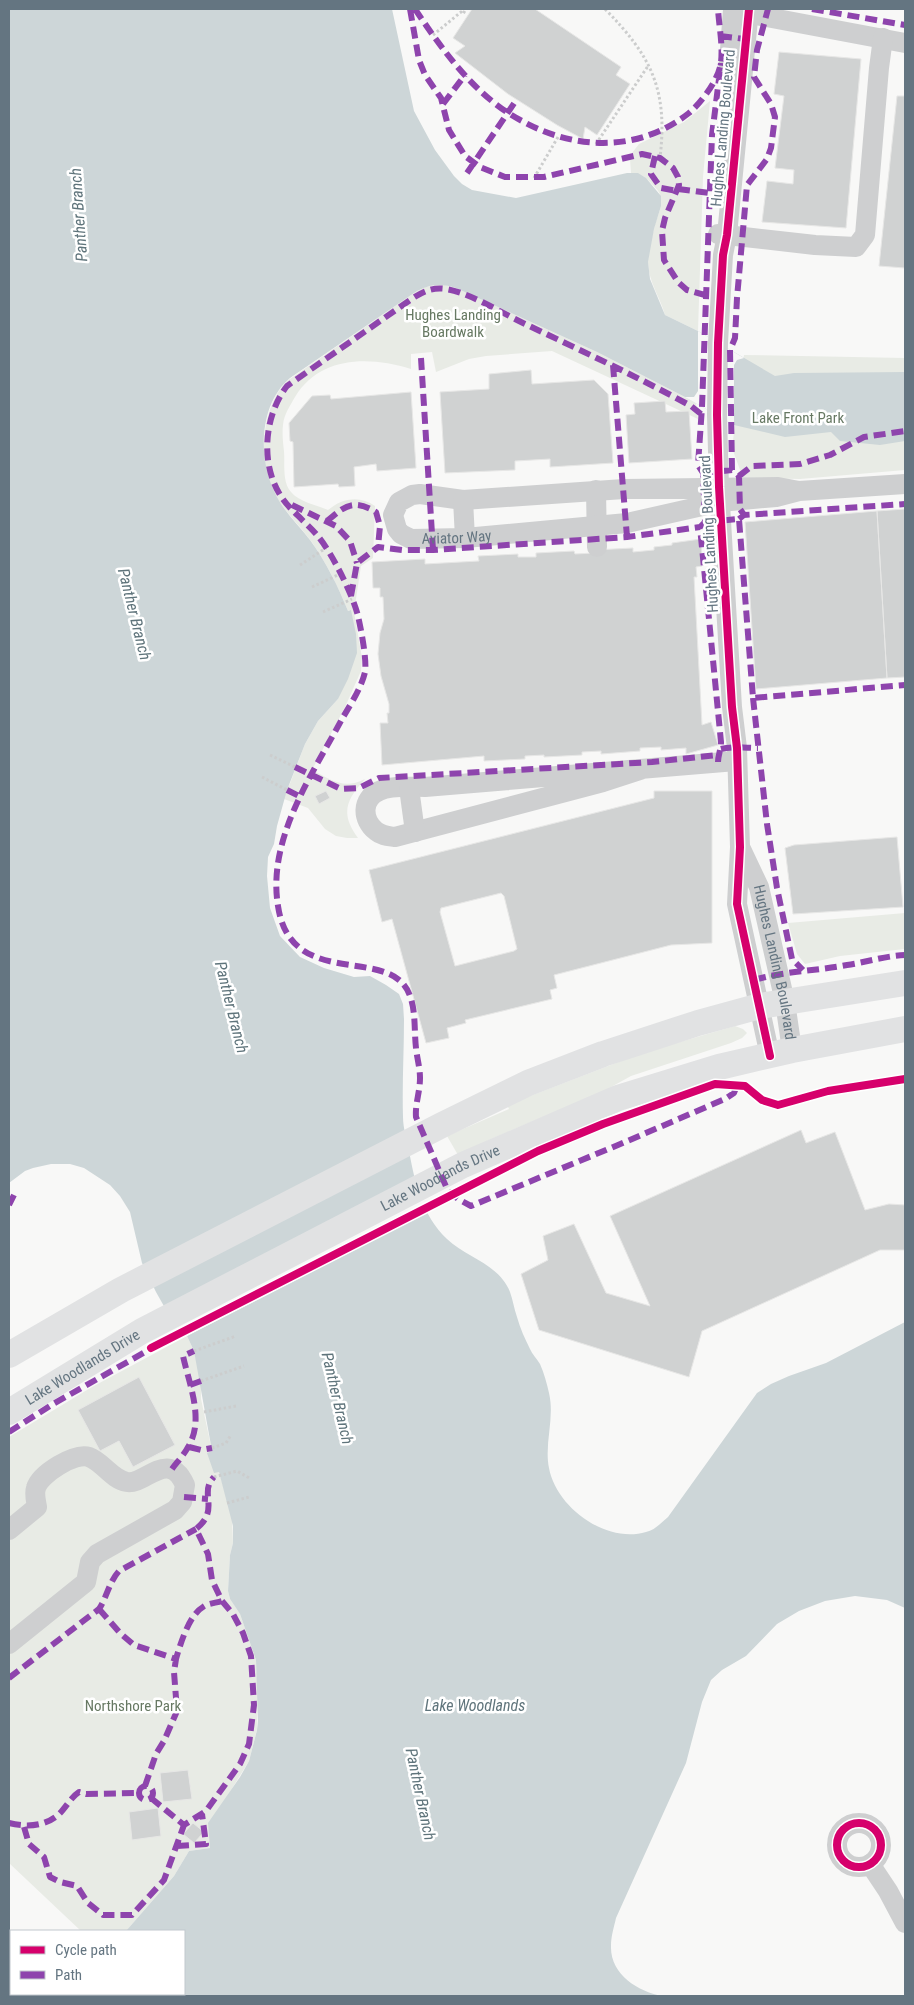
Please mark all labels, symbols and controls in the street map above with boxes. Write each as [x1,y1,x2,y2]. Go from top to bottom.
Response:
street label: Hughes Landing Boulevard [707,49,739,207]
water label: Panther Branch [66,168,91,262]
park label: Hughes Landing Boardwalk [405,306,501,341]
park label: Lake Front Park [752,409,844,427]
street label: Hughes Landing Boulevard [696,455,722,613]
street label: Aviator Way [421,527,492,548]
water label: Panther Branch [114,566,155,662]
street label: Hughes Landing Boulevard [750,883,799,1041]
water label: Panther Branch [211,959,252,1055]
street label: Lake Woodlands Drive [378,1141,503,1215]
street label: Lake Woodlands Drive [22,1326,143,1409]
water label: Panther Branch [318,1350,357,1446]
water label: Lake Woodlands [425,1696,525,1715]
park label: Northshore Park [85,1697,182,1715]
water label: Panther Branch [401,1746,440,1842]
legend [10,1930,185,1995]
text: Cycle path [55,1941,117,1959]
text: Path [55,1966,82,1984]

